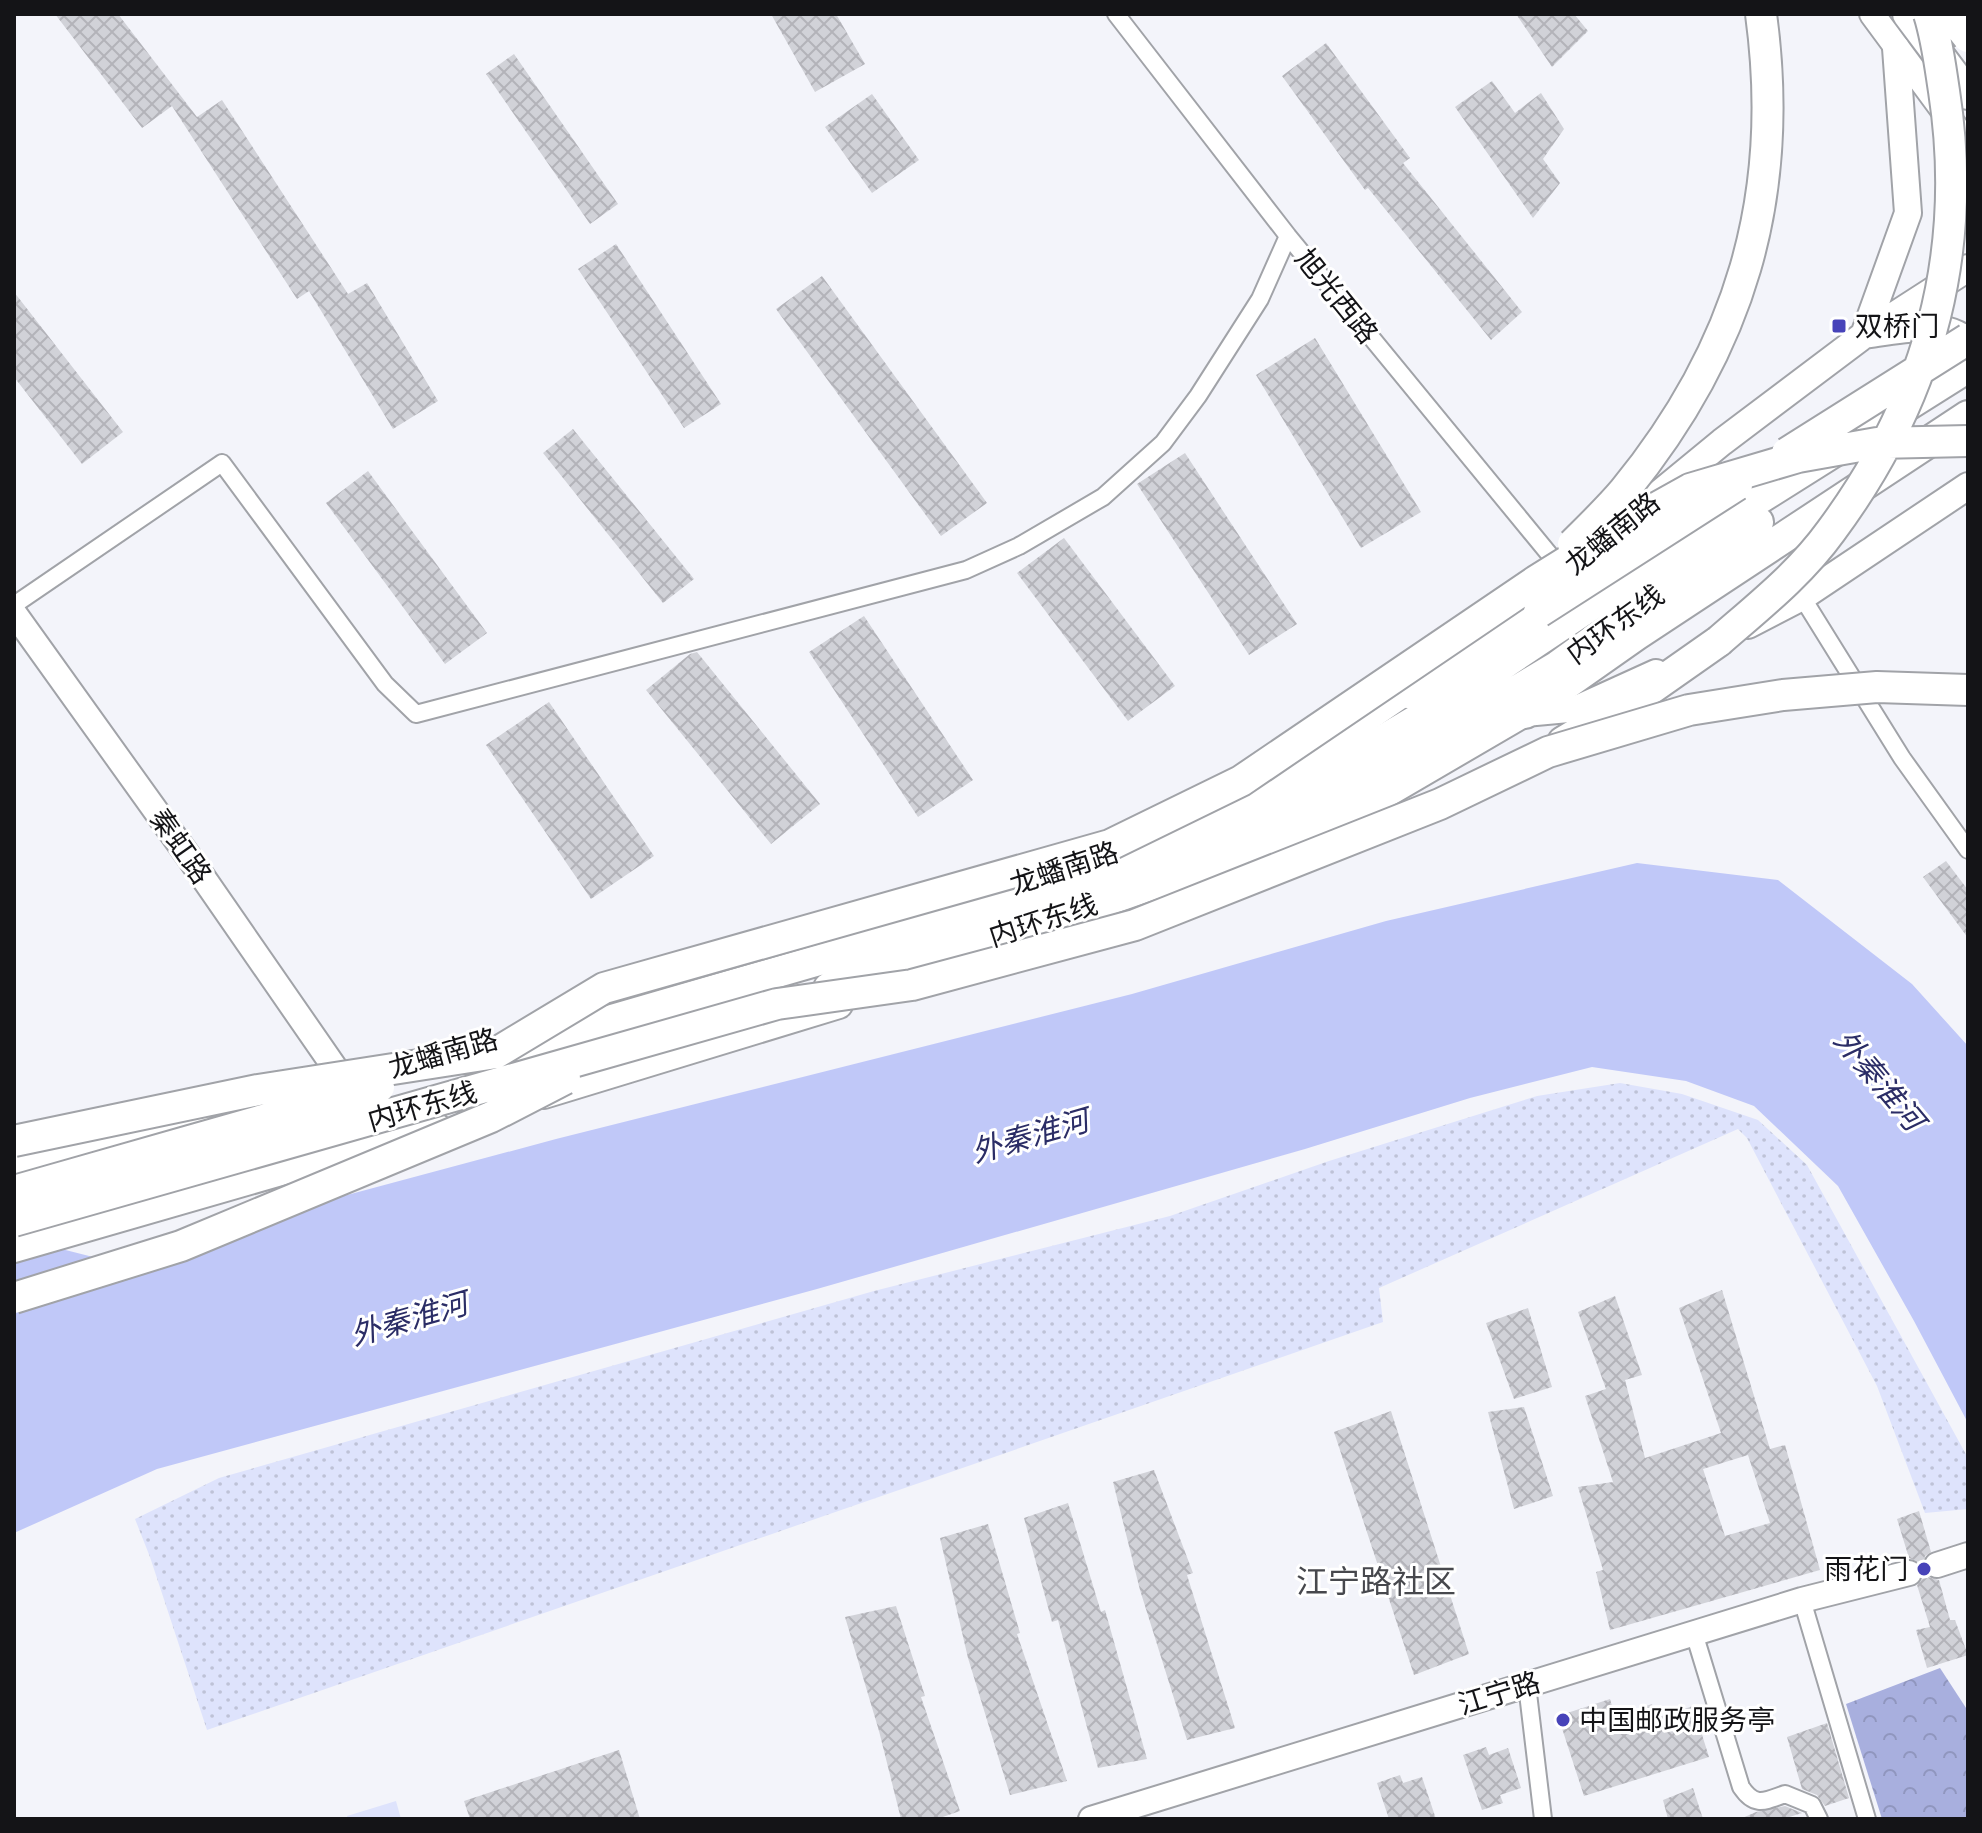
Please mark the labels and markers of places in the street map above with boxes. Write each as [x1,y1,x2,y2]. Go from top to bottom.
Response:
place label: 双桥门 [1855,307,1939,345]
marker: 双桥门 [1830,317,1848,335]
place label: 雨花门 [1824,1550,1908,1588]
marker: 雨花门 [1915,1560,1933,1578]
place label: 中国邮政服务亭 [1579,1701,1775,1739]
marker: 中国邮政服务亭 [1554,1711,1572,1729]

